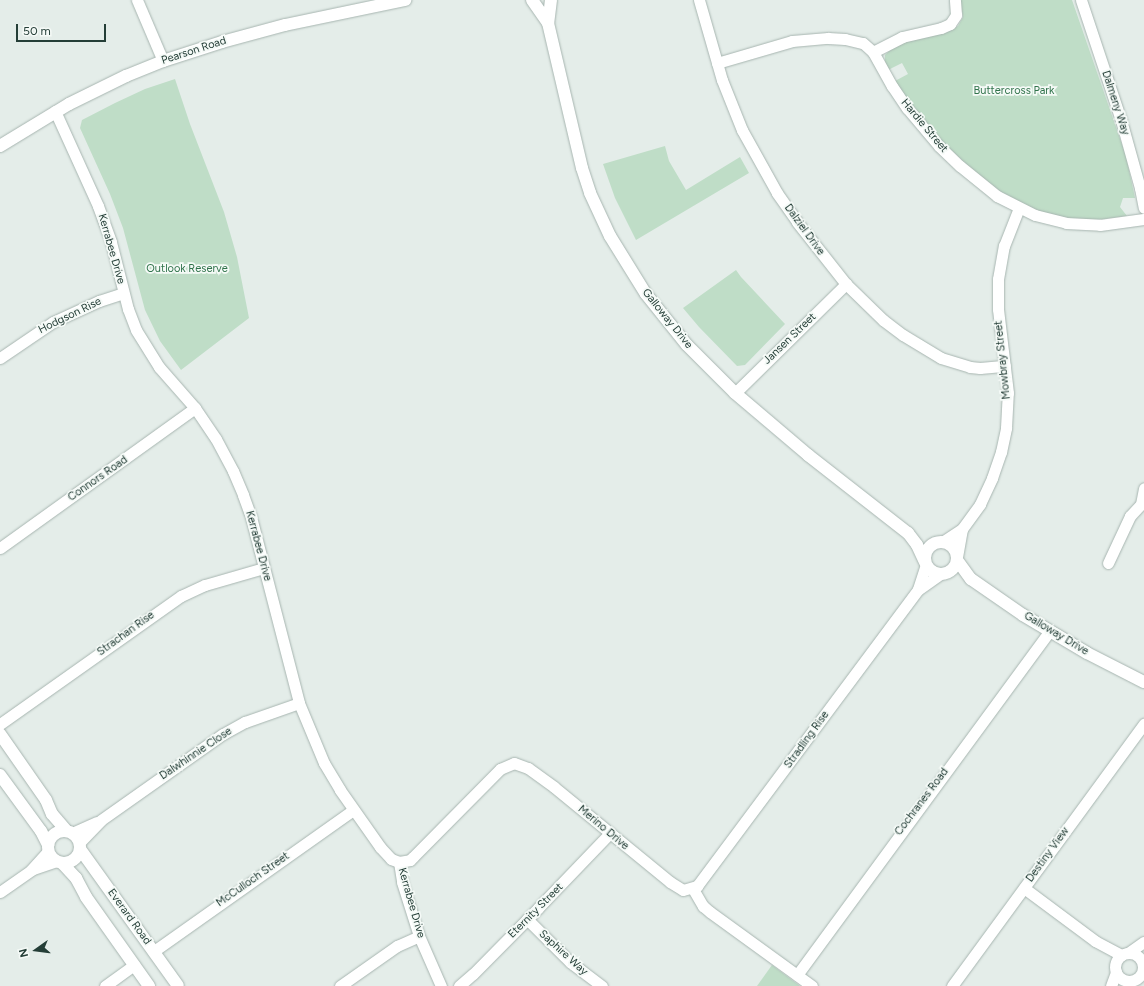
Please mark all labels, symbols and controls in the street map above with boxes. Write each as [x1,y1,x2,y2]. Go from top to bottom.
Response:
scale bar [18,16,108,42]
text: 50 m [23,24,51,38]
street label: Pearson Road [160,34,228,68]
street label: Dalmeny Way [1098,69,1132,137]
park label: Buttercross Park [974,84,1054,98]
street label: Hardie Street [898,96,950,156]
street label: Dalziel Drive [781,202,827,258]
street label: Kerrabee Drive [95,212,127,286]
park label: Outlook Reserve [146,262,228,276]
street label: Galloway Drive [639,286,695,352]
street label: Hodgson Rise [36,295,104,337]
street label: Jansen Street [761,311,819,367]
street label: Mowbray Street [992,320,1014,400]
street label: Connors Road [66,454,130,504]
street label: Kerrabee Drive [242,509,274,583]
street label: Strachan Rise [95,609,157,659]
street label: Galloway Drive [1021,610,1091,658]
street label: Stradling Rise [782,709,832,771]
street label: Dalwhinnie Close [157,725,235,783]
street label: Cochranes Road [892,766,952,838]
street label: Merino Drive [575,803,631,853]
street label: Destiny View [1024,825,1072,885]
street label: McCulloch Street [214,850,292,910]
street label: Kerrabee Drive [395,866,427,940]
street label: Eternity Street [506,881,566,941]
street label: Everard Road [104,887,154,947]
street label: Saphire Way [536,928,590,978]
north arrow [16,930,56,970]
text: N [17,947,31,959]

